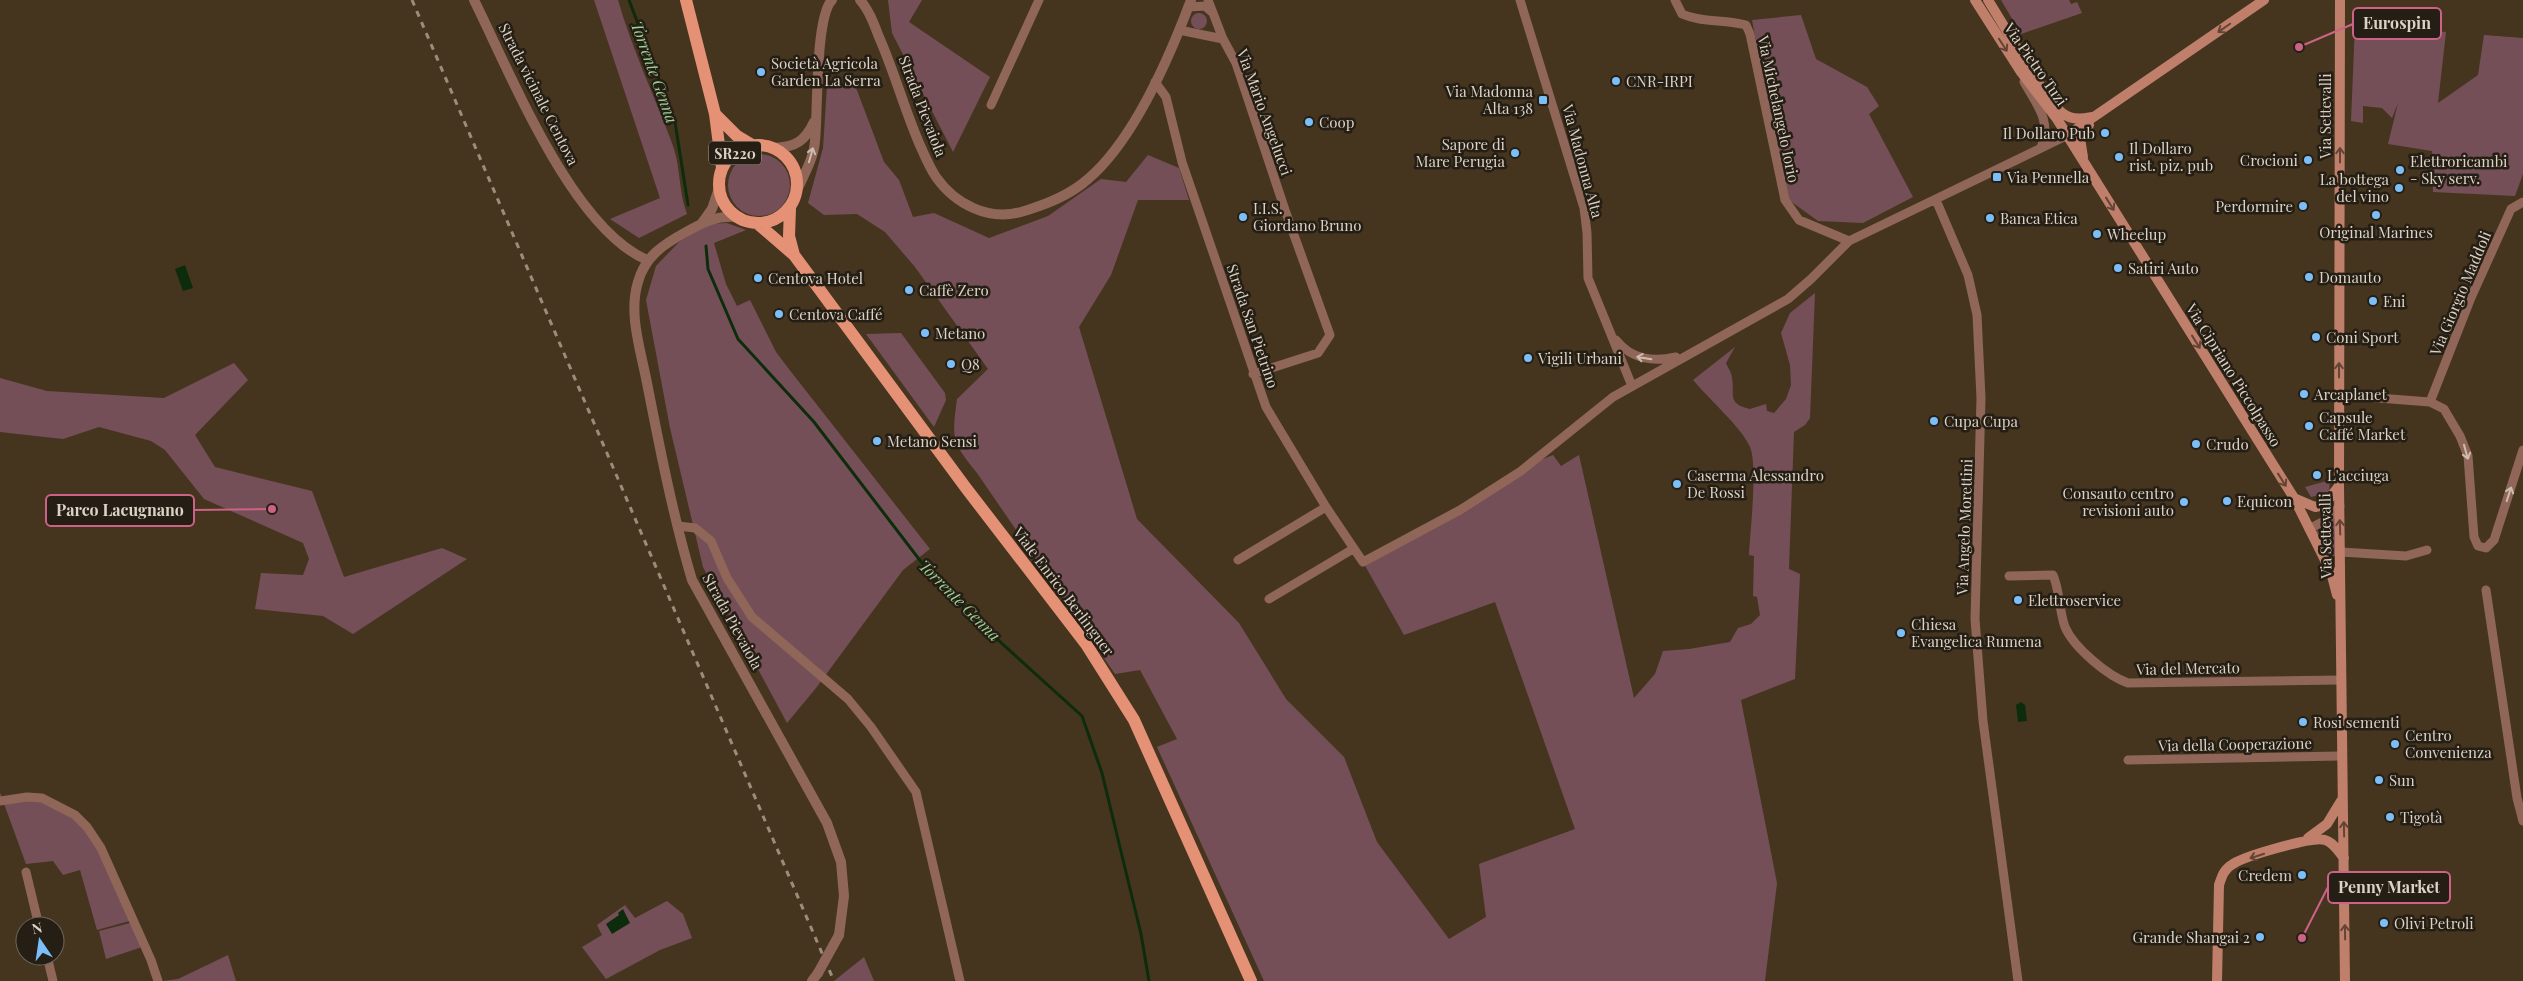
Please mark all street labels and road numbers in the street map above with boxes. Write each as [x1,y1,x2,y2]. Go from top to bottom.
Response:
street label: Via Pietro Tuzi [1999,18,2072,110]
street label: Strada vicinale Centova [494,19,584,169]
street label: Via Michelangelo Iorio [1753,33,1804,184]
street label: Via Mario Angelucci [1233,45,1297,178]
street label: Strada Pievaiola [895,52,952,160]
street label: Via Settevalli [2315,73,2335,160]
street label: Via Madonna Alta [1558,101,1608,221]
road number: SR220 [709,142,761,164]
street label: Via Giorgio Maddoli [2424,227,2495,359]
street label: Strada San Pietrino [1222,261,1284,391]
street label: Via Cipriano Piccolpasso [2181,299,2286,450]
street label: Via Angelo Morettini [1952,458,1976,597]
street label: Via Settevalli [2314,493,2336,580]
street label: Viale Enrico Berlinguer [1008,522,1119,660]
street label: Strada Pievaiola [698,569,768,673]
street label: Via del Mercato [2135,657,2240,679]
street label: Via della Cooperazione [2157,733,2312,755]

